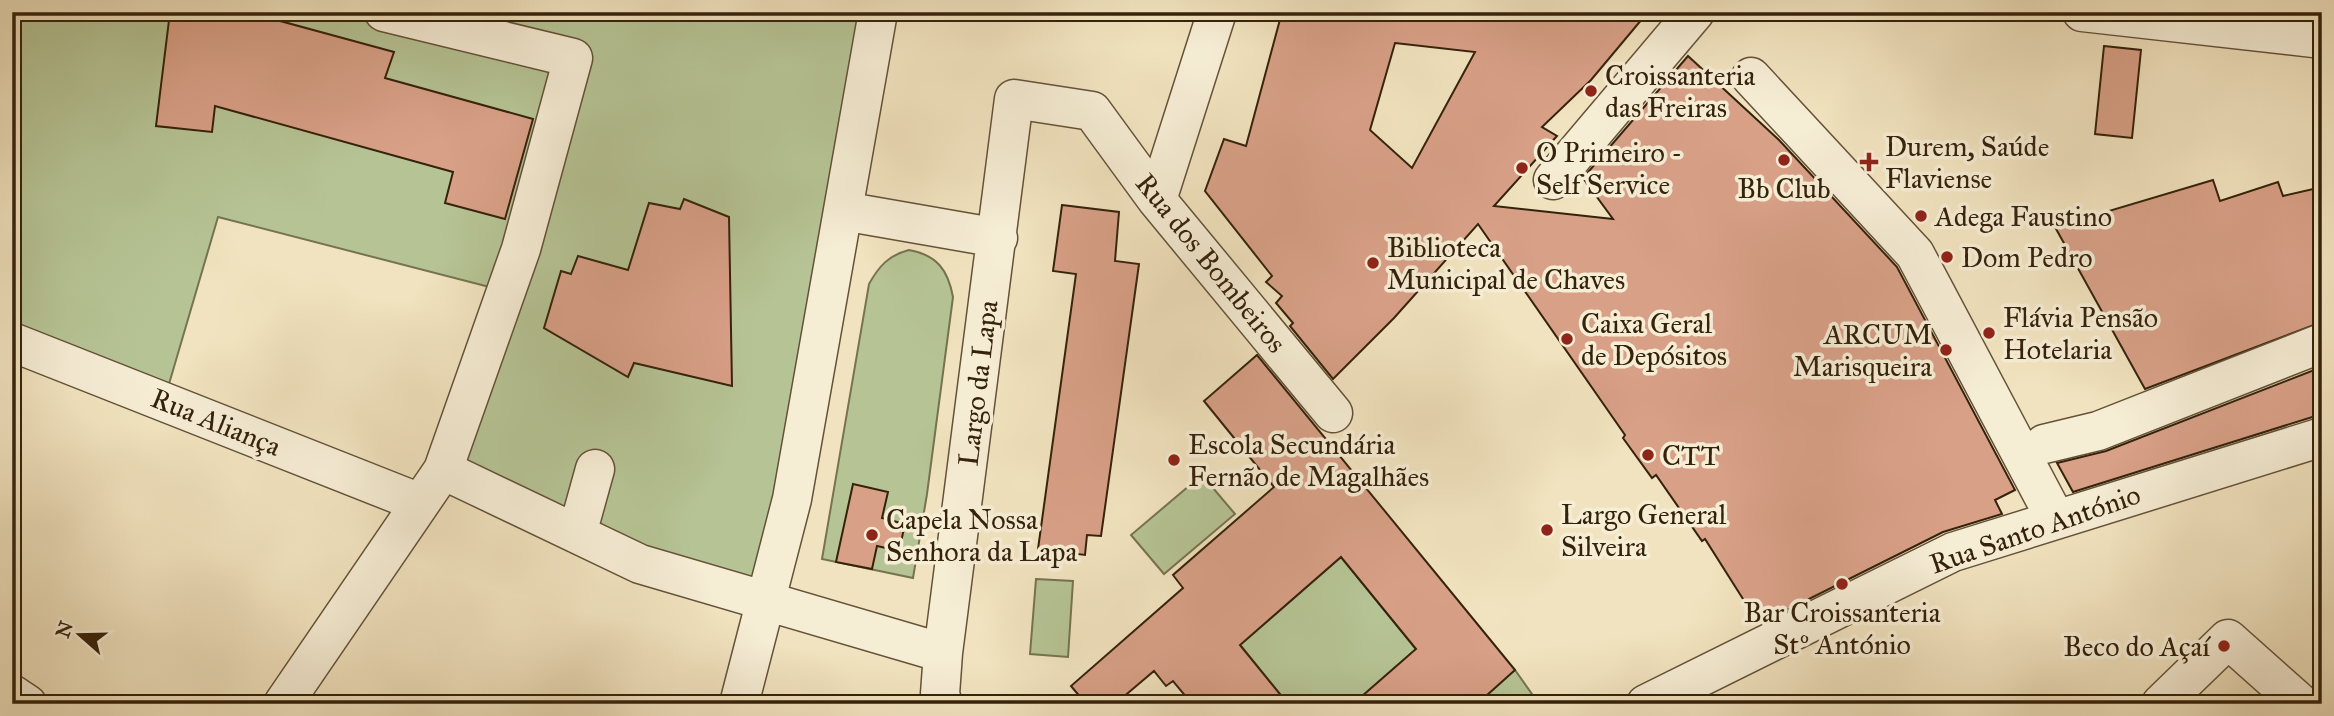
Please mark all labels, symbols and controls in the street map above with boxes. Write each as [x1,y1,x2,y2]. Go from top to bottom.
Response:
place label: Croissanteria das Freiras [1605,58,1756,125]
marker: Croissanteria das Freiras [1583,83,1599,99]
place label: Durem, Saúde Flaviense [1885,129,2049,196]
place label: O Primeiro - Self Service [1536,135,1682,202]
marker: Bb Club [1776,152,1792,168]
marker: Durem, Saúde Flaviense [1859,152,1879,172]
marker: O Primeiro - Self Service [1514,160,1530,176]
street label: Rua dos Bombeiros [1128,166,1294,360]
place label: Bb Club [1737,171,1831,206]
place label: Adega Faustino [1934,199,2112,234]
marker: Adega Faustino [1913,208,1929,224]
place label: Biblioteca Municipal de Chaves [1387,230,1625,297]
place label: Dom Pedro [1961,240,2093,275]
marker: Dom Pedro [1939,249,1955,265]
marker: Biblioteca Municipal de Chaves [1365,255,1381,271]
street label: Largo da Lapa [950,298,1006,468]
place label: Flávia Pensão Hotelaria [2003,300,2158,367]
place label: Caixa Geral de Depósitos [1581,306,1727,373]
place label: ARCUM Marisqueira [1793,317,1932,384]
marker: Flávia Pensão Hotelaria [1981,325,1997,341]
marker: Caixa Geral de Depósitos [1559,331,1575,347]
marker: ARCUM Marisqueira [1938,342,1954,358]
street label: Rua Aliança [146,380,286,464]
place label: Escola Secundária Fernão de Magalhães [1188,427,1429,494]
place label: CTT [1662,438,1720,473]
marker: CTT [1640,447,1656,463]
marker: Escola Secundária Fernão de Magalhães [1166,452,1182,468]
street label: Rua Santo António [1925,477,2145,581]
place label: Largo General Silveira [1561,497,1727,564]
place label: Capela Nossa Senhora da Lapa [886,502,1077,569]
marker: Largo General Silveira [1539,522,1555,538]
marker: Capela Nossa Senhora da Lapa [864,527,880,543]
marker: Bar Croissanteria Stº António [1834,576,1850,592]
place label: Bar Croissanteria Stº António [1743,595,1941,662]
north arrow [46,600,116,670]
text: N [51,618,78,641]
place label: Beco do Açaí [2063,629,2211,664]
marker: Beco do Açaí [2216,638,2232,654]

